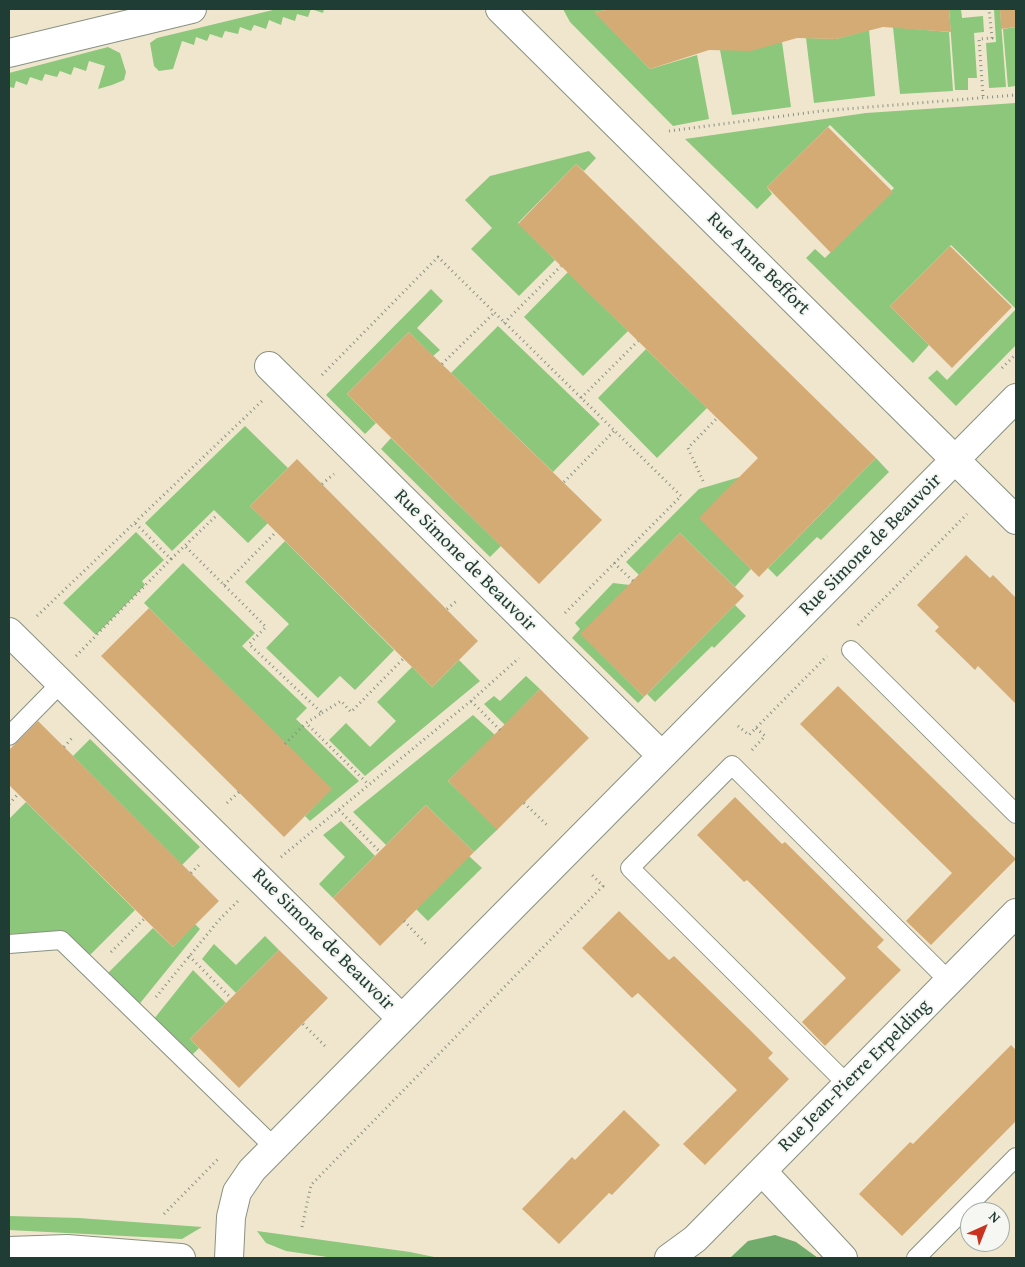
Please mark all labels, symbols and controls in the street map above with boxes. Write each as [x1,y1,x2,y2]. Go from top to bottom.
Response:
street label: Rue Anne Beffort [702,208,814,320]
street label: Rue Simone de Beauvoir [795,469,947,621]
street label: Rue Simone de Beauvoir [389,485,541,637]
street label: Rue Simone de Beauvoir [247,864,399,1016]
street label: Rue Jean-Pierre Erpelding [774,995,936,1157]
north arrow [960,1202,1010,1252]
text: N [984,1206,1005,1227]

